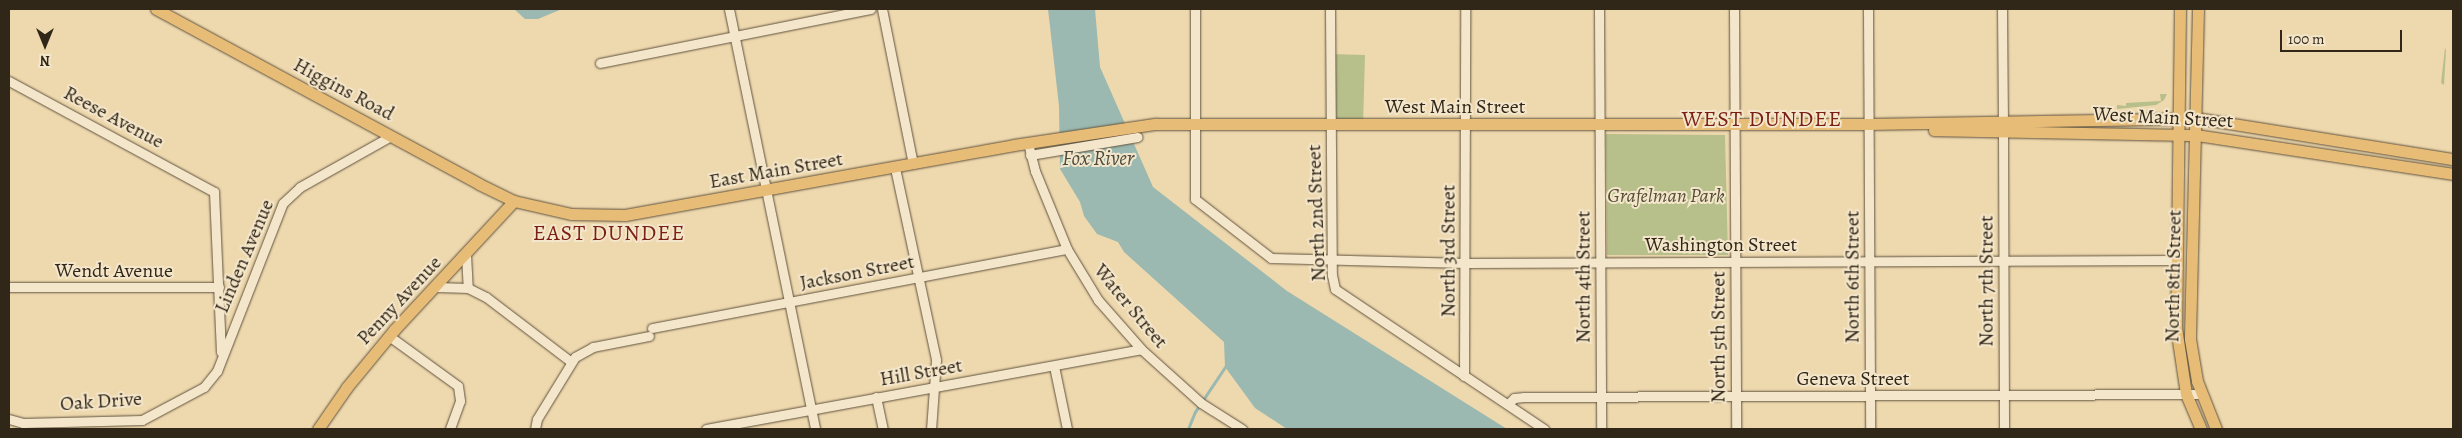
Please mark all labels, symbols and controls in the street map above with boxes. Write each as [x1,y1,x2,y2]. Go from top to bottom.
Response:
north arrow [20,20,70,70]
scale bar [2282,20,2404,52]
text: 100 m [2288,29,2325,49]
text: N [40,51,50,70]
street label: Higgins Road [289,52,399,126]
street label: Reese Avenue [60,81,168,153]
street label: West Main Street [1385,94,1525,118]
street label: West Main Street [2092,101,2234,133]
district label: WEST DUNDEE [1680,107,1844,133]
street label: North 2nd Street [1302,144,1330,282]
water label: Fox River [1062,145,1134,171]
street label: East Main Street [707,146,845,194]
park label: Grafelman Park [1607,183,1725,207]
street label: North 3rd Street [1436,185,1460,317]
street label: Linden Avenue [209,196,279,316]
street label: North 8th Street [2160,209,2186,343]
street label: North 4th Street [1571,211,1595,343]
street label: North 6th Street [1840,211,1864,343]
street label: North 7th Street [1974,215,1998,347]
district label: EAST DUNDEE [531,221,687,247]
street label: Washington Street [1645,232,1797,256]
street label: Jackson Street [798,249,916,295]
street label: Penny Avenue [352,250,446,350]
street label: Wendt Avenue [55,258,173,282]
street label: Water Street [1089,259,1173,353]
street label: North 5th Street [1706,271,1730,403]
street label: Hill Street [878,353,964,391]
street label: Geneva Street [1797,366,1909,390]
street label: Oak Drive [59,386,143,416]

